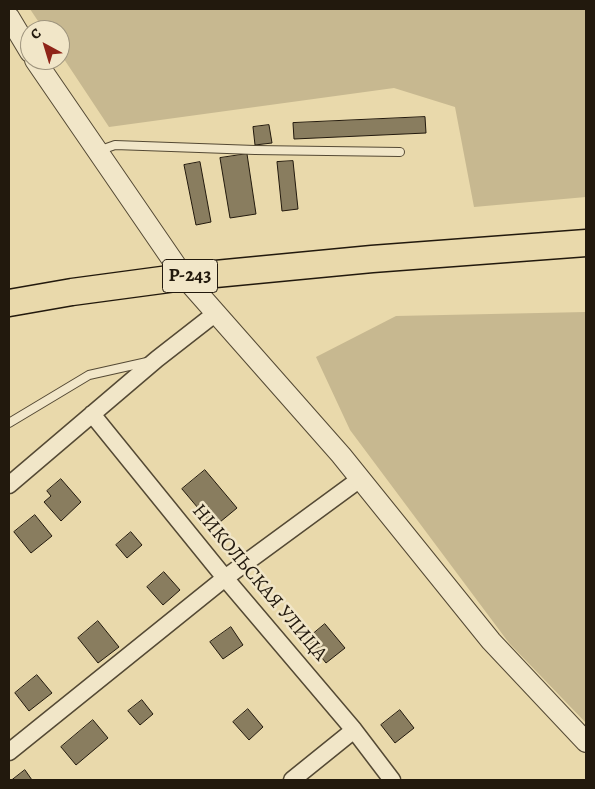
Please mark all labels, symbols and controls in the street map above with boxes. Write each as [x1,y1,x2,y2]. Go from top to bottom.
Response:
north arrow [20,20,70,70]
text: С [27,24,45,44]
road number: Р-243 [162,260,218,292]
street label: НИКОЛЬСКАЯ УЛИЦА [186,500,332,666]

